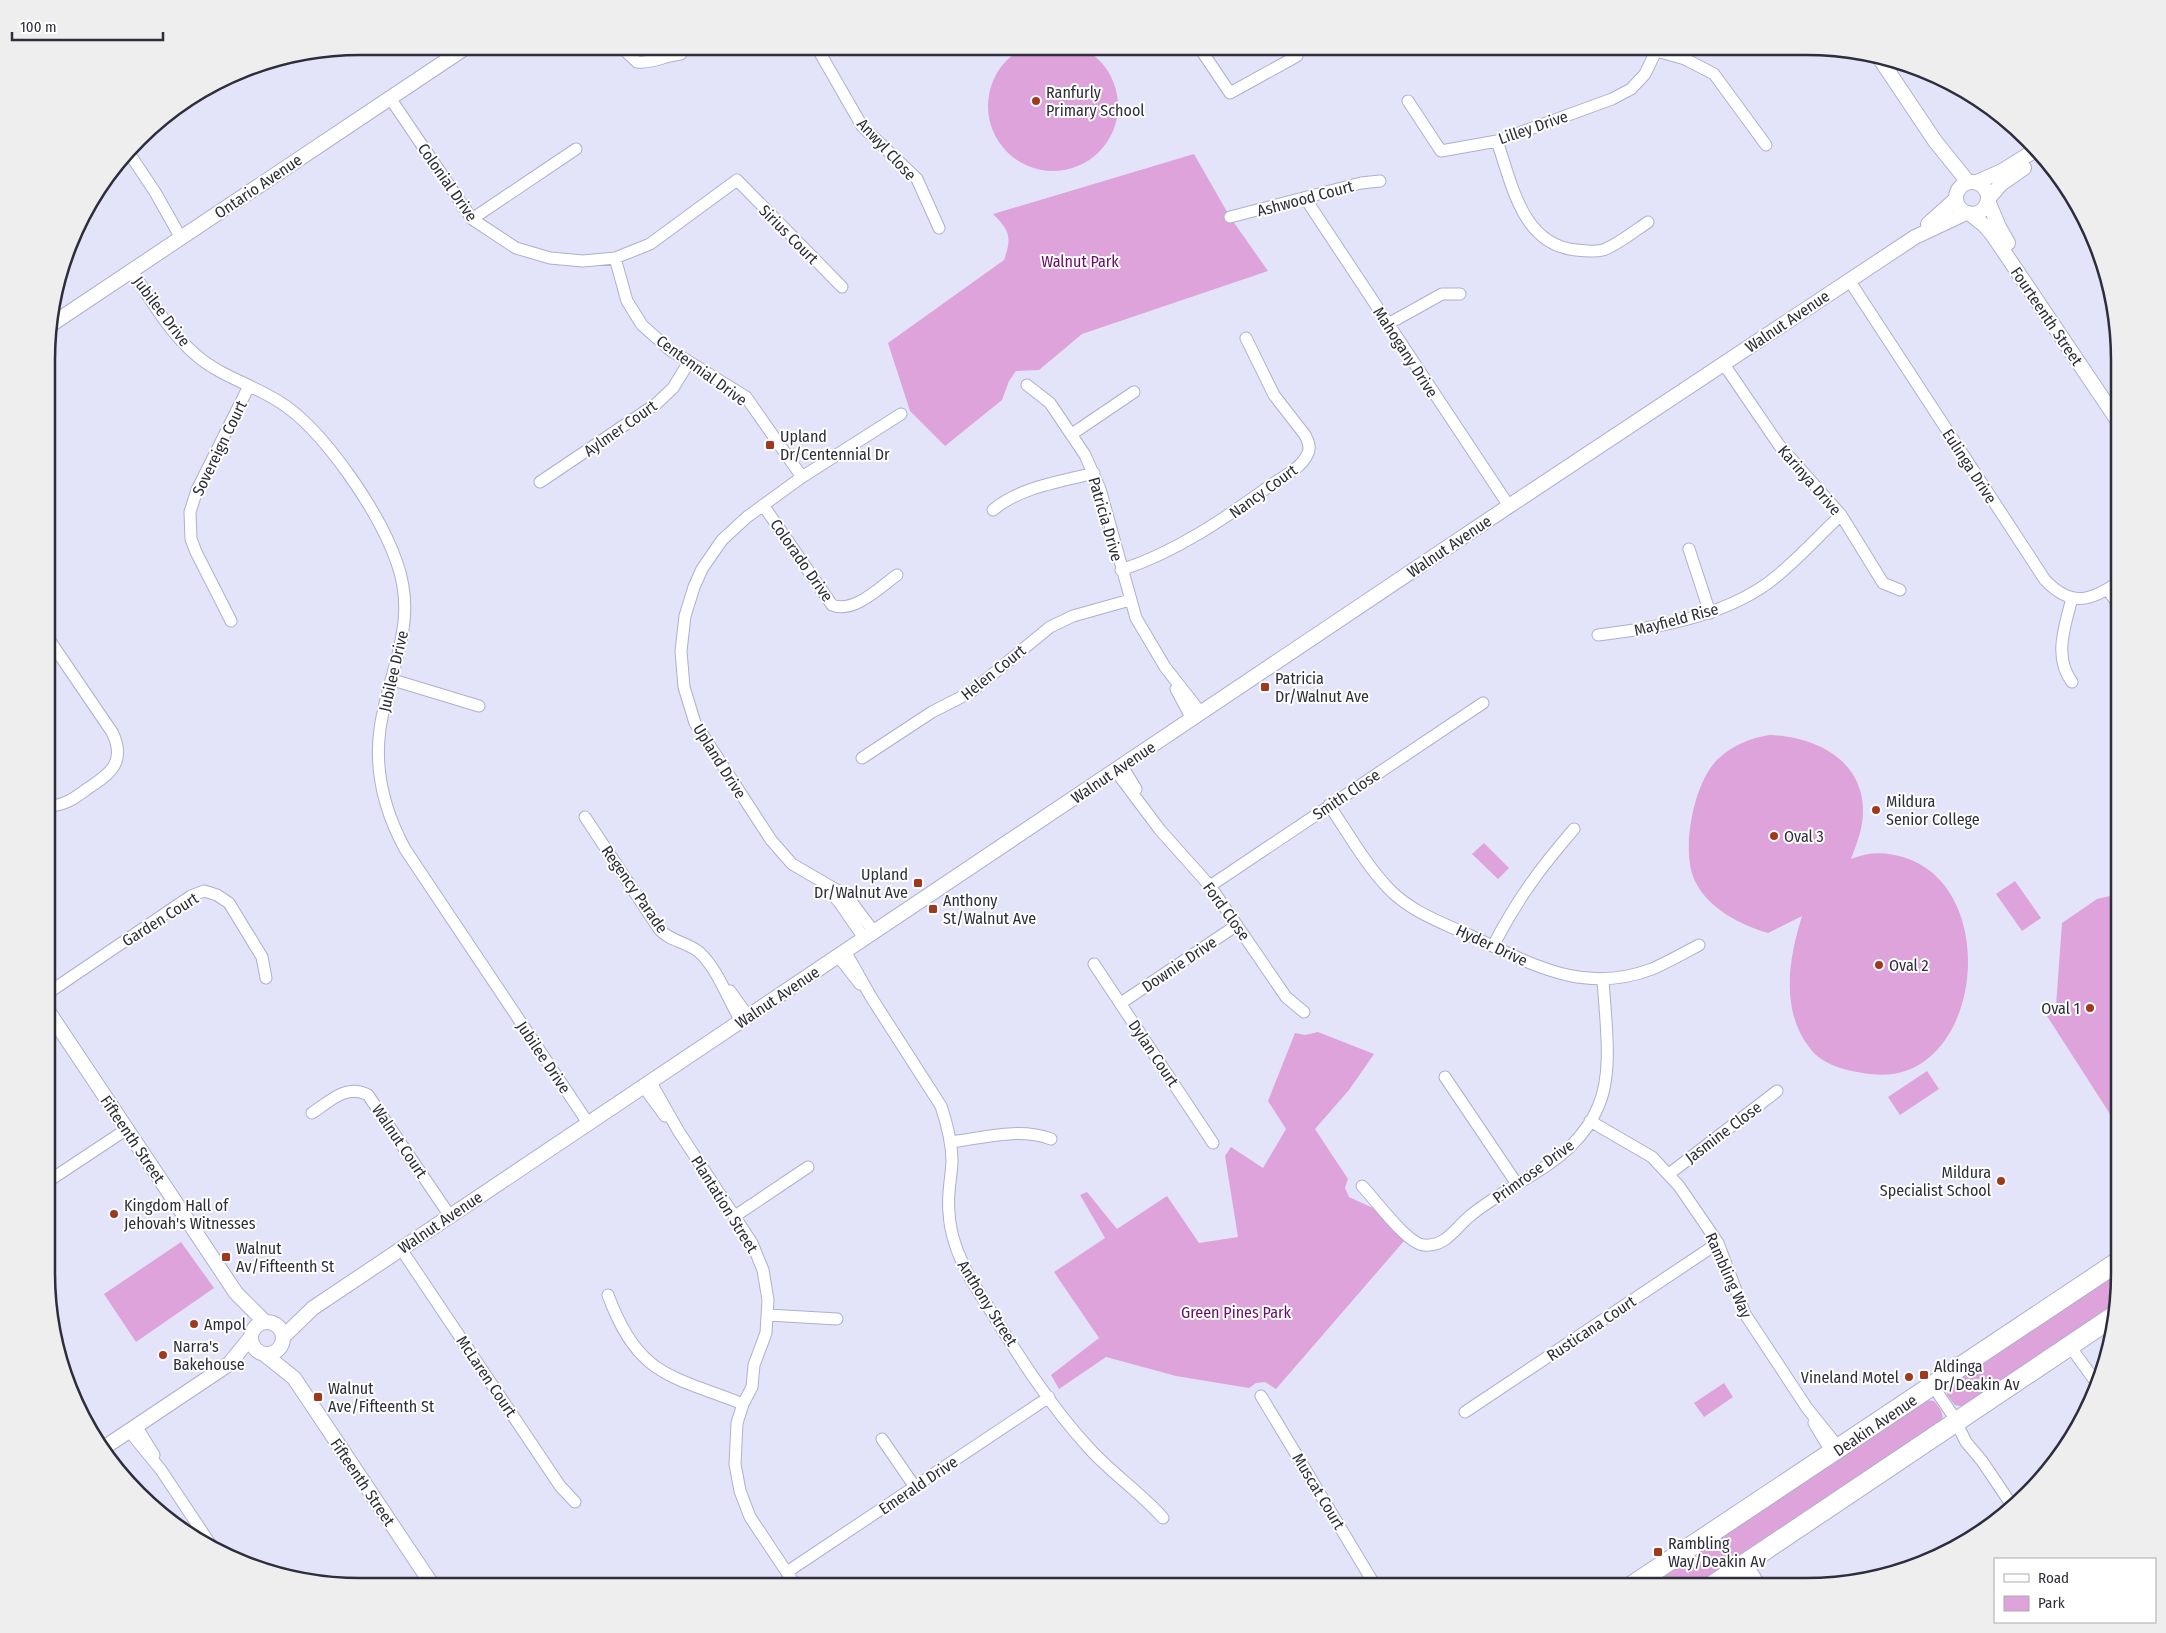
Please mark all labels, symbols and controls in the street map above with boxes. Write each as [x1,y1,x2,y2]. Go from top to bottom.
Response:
scale bar [12,10,164,42]
text: 100 m [20,18,57,36]
place label: Ranfurly Primary School [1046,83,1145,120]
marker: Ranfurly Primary School [1030,95,1042,107]
street label: Lilley Drive [1496,107,1570,148]
street label: Anwyl Close [853,114,920,184]
street label: Colonial Drive [414,140,481,225]
street label: Ontario Avenue [211,150,306,223]
street label: Ashwood Court [1255,176,1356,220]
street label: Sirius Court [755,201,823,268]
park label: Walnut Park [1041,252,1119,271]
street label: Fourteenth Street [2007,263,2087,370]
street label: Jubilee Drive [129,272,194,350]
street label: Walnut Avenue [1742,286,1833,356]
street label: Mahogany Drive [1369,303,1442,401]
street label: Centennial Drive [653,331,751,410]
street label: Aylmer Court [580,396,661,460]
street label: Sovereign Court [188,397,251,499]
street label: Eulinga Drive [1938,425,2001,507]
place label: Upland Dr/Centennial Dr [780,427,890,464]
marker: Upland Dr/Centennial Dr [764,439,776,451]
street label: Karinya Drive [1774,441,1845,519]
street label: Nancy Court [1226,460,1302,522]
street label: Patricia Drive [1084,475,1127,563]
street label: Walnut Avenue [1404,511,1495,581]
street label: Colorado Drive [766,515,837,605]
street label: Mayfield Rise [1632,599,1720,640]
street label: Jubilee Drive [375,629,412,714]
street label: Helen Court [957,640,1030,704]
place label: Patricia Dr/Walnut Ave [1275,669,1369,706]
marker: Patricia Dr/Walnut Ave [1259,681,1271,693]
street label: Upland Drive [689,720,750,802]
street label: Walnut Avenue [1068,737,1159,807]
street label: Smith Close [1309,765,1384,824]
place label: Mildura Senior College [1886,792,1980,829]
marker: Mildura Senior College [1870,804,1882,816]
place label: Oval 3 [1784,827,1824,846]
marker: Oval 3 [1768,830,1780,842]
street label: Regency Parade [597,842,672,937]
place label: Upland Dr/Walnut Ave [814,865,908,902]
marker: Upland Dr/Walnut Ave [912,877,924,889]
street label: Ford Close [1199,878,1254,944]
street label: Garden Court [119,888,203,950]
place label: Anthony St/Walnut Ave [943,891,1036,928]
marker: Anthony St/Walnut Ave [927,903,939,915]
street label: Hyder Drive [1453,921,1531,970]
street label: Downie Drive [1138,932,1220,996]
place label: Oval 2 [1889,956,1929,975]
marker: Oval 2 [1873,959,1885,971]
street label: Walnut Avenue [732,962,823,1032]
place label: Oval 1 [2041,999,2080,1018]
marker: Oval 1 [2084,1002,2096,1014]
street label: Dylan Court [1124,1016,1183,1091]
street label: Jubilee Drive [513,1018,575,1097]
street label: Fifteenth Street [96,1092,169,1187]
street label: Jasmine Close [1681,1097,1765,1167]
street label: Walnut Court [368,1101,432,1182]
street label: Primrose Drive [1489,1135,1578,1207]
street label: Plantation Street [687,1152,762,1257]
place label: Mildura Specialist School [1880,1163,1991,1200]
marker: Mildura Specialist School [1995,1175,2007,1187]
street label: Walnut Avenue [395,1187,486,1257]
place label: Kingdom Hall of Jehovah's Witnesses [124,1196,256,1233]
marker: Kingdom Hall of Jehovah's Witnesses [108,1208,120,1220]
street label: Rambling Way [1701,1230,1756,1322]
place label: Walnut Av/Fifteenth St [236,1239,335,1276]
marker: Walnut Av/Fifteenth St [220,1251,232,1263]
street label: Anthony Street [954,1257,1022,1350]
street label: Rusticana Court [1543,1291,1640,1365]
park label: Green Pines Park [1181,1303,1292,1322]
place label: Ampol [204,1315,246,1334]
marker: Ampol [188,1318,200,1330]
street label: McLaren Court [453,1332,521,1421]
place label: Narra's Bakehouse [173,1337,245,1374]
marker: Narra's Bakehouse [157,1349,169,1361]
place label: Aldinga Dr/Deakin Av [1934,1357,2020,1394]
place label: Vineland Motel [1801,1368,1899,1387]
marker: Aldinga Dr/Deakin Av [1918,1369,1930,1381]
marker: Vineland Motel [1903,1371,1915,1383]
place label: Walnut Ave/Fifteenth St [328,1379,435,1416]
street label: Deakin Avenue [1830,1390,1921,1460]
marker: Walnut Ave/Fifteenth St [312,1391,324,1403]
street label: Fifteenth Street [326,1435,399,1530]
street label: Muscat Court [1288,1450,1349,1533]
street label: Emerald Drive [875,1452,961,1519]
place label: Rambling Way/Deakin Av [1668,1534,1766,1571]
marker: Rambling Way/Deakin Av [1652,1546,1664,1558]
legend [1994,1558,2156,1623]
text: Road [2038,1569,2069,1587]
text: Park [2038,1594,2065,1612]

